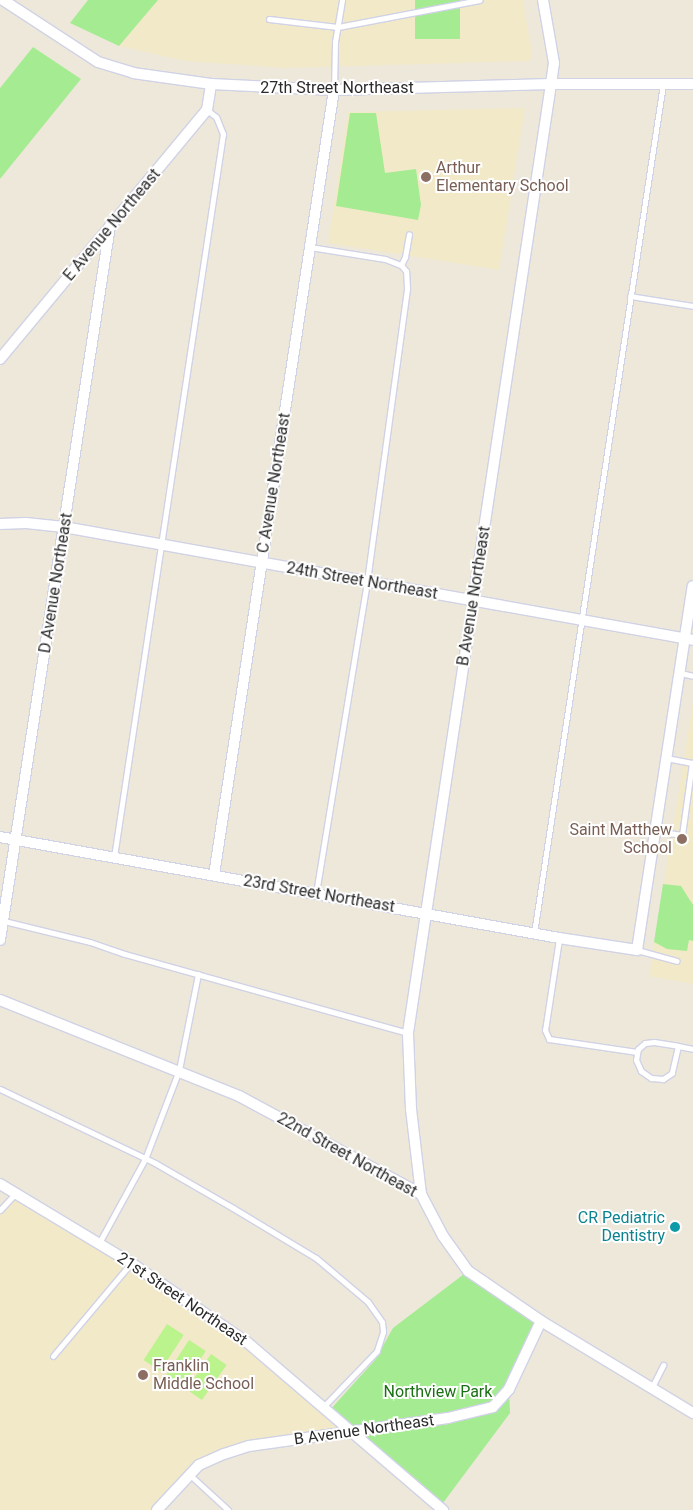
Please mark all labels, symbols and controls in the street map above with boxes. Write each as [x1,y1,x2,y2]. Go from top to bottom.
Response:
street label: 27th Street Northeast [260,78,414,98]
place label: Arthur Elementary School [436,158,569,196]
street label: E Avenue Northeast [60,165,164,285]
marker: Arthur Elementary School [420,171,432,183]
street label: C Avenue Northeast [253,411,295,555]
street label: D Avenue Northeast [35,511,77,655]
street label: B Avenue Northeast [453,525,495,667]
street label: 24th Street Northeast [285,558,439,604]
place label: Saint Matthew School [569,820,672,858]
marker: Saint Matthew School [676,833,688,845]
street label: 23rd Street Northeast [242,871,396,917]
street label: 22nd Street Northeast [274,1109,420,1201]
place label: CR Pediatric Dentistry [578,1208,665,1246]
marker: CR Pediatric Dentistry [669,1221,681,1233]
street label: 21st Street Northeast [113,1248,251,1350]
place label: Franklin Middle School [153,1356,254,1394]
marker: Franklin Middle School [137,1369,149,1381]
park label: Northview Park [384,1382,492,1402]
street label: B Avenue Northeast [293,1411,435,1449]

